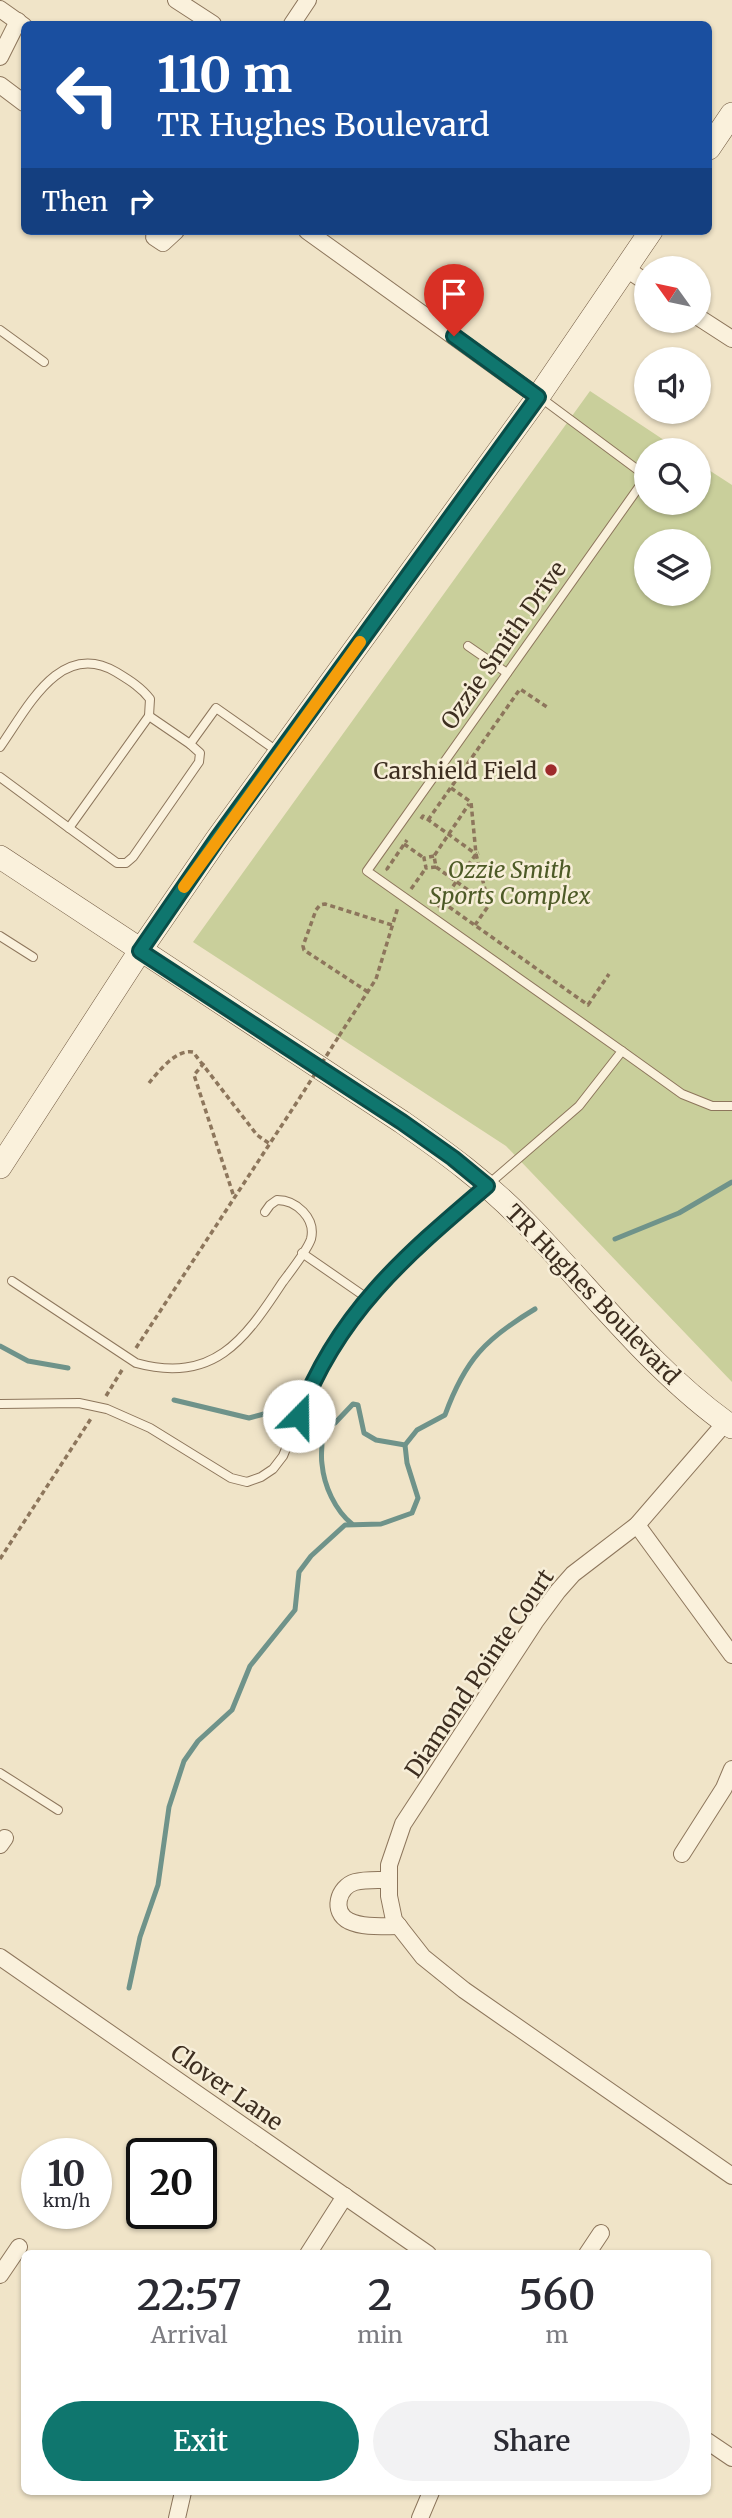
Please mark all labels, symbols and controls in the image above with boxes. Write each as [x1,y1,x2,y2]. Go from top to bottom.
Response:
text: 110 m [157,44,292,105]
icon: left [42,49,133,140]
text: TR Hughes Boulevard [157,105,490,145]
icon: right [122,182,160,220]
text: Then [42,185,108,218]
north arrow [634,256,710,332]
map controls [634,256,711,606]
pin [424,264,484,336]
icon: arrive [435,275,473,313]
button: sound [634,347,711,424]
button: search [634,438,711,515]
button: layers [634,529,711,606]
street label: Ozzie Smith Drive [434,555,572,735]
place label: Carshield Field [374,756,537,785]
marker: Carshield Field [543,762,559,778]
park label: Ozzie Smith Sports Complex [429,855,591,910]
street label: TR Hughes Boulevard [500,1198,687,1390]
position arrow [262,1379,336,1453]
street label: Diamond Pointe Court [398,1563,560,1783]
street label: Clover Lane [165,2038,289,2136]
speed limit sign: 20 [126,2138,217,2229]
text: 10 [48,2152,85,2196]
text: km/h [43,2189,90,2212]
text: 22:57 [137,2269,242,2321]
text: 2 [368,2269,393,2321]
text: 560 [519,2269,595,2321]
text: Arrival [151,2320,228,2349]
text: min [357,2320,403,2349]
text: m [546,2320,568,2349]
button: Exit [42,2401,359,2481]
button: Share [373,2401,690,2481]

